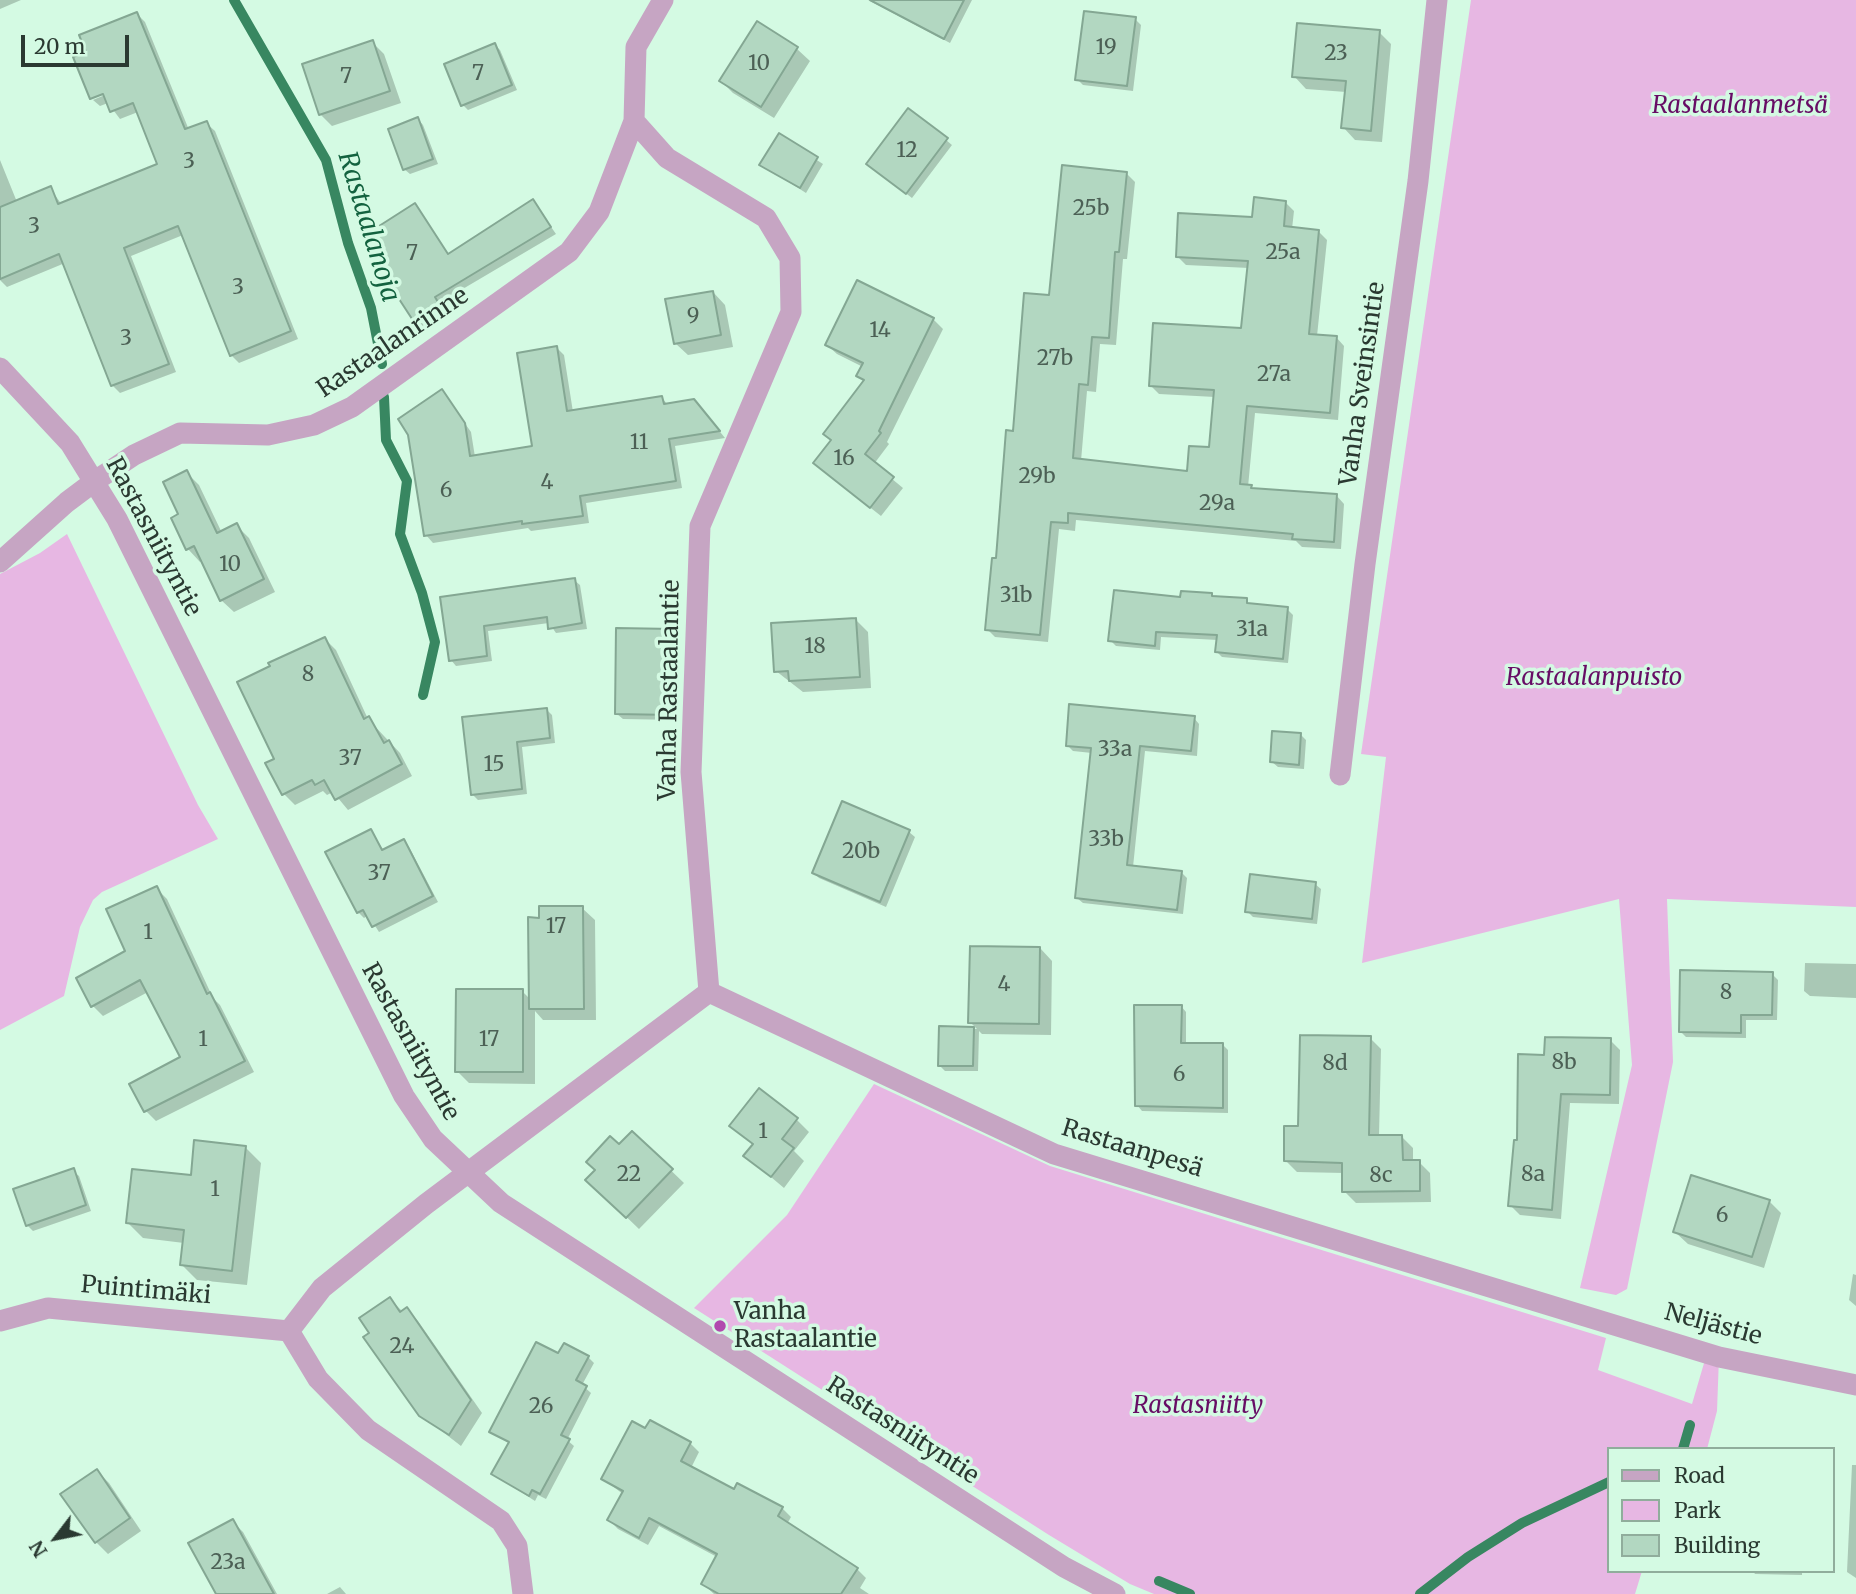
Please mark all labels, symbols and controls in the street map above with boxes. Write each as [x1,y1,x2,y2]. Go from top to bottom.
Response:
scale bar [24,21,133,65]
text: 20 m [34,33,85,60]
house number: 19 [1095,35,1117,61]
house number: 23 [1324,41,1348,67]
house number: 10 [748,51,770,77]
house number: 7 [472,61,484,87]
house number: 7 [340,64,352,90]
park label: Rastaalanmetsä [1652,92,1828,120]
house number: 12 [896,138,918,164]
water label: Rastaalanoja [330,148,406,306]
house number: 3 [183,149,195,175]
house number: 25b [1073,196,1109,222]
house number: 3 [28,214,40,240]
house number: 25a [1265,240,1301,266]
house number: 7 [406,241,418,267]
house number: 3 [232,275,244,301]
street label: Vanha Sveinsintie [1334,280,1392,488]
street label: Rastaalanrinne [312,282,474,404]
house number: 9 [687,304,699,330]
house number: 14 [869,318,891,344]
house number: 3 [120,326,132,352]
house number: 27b [1037,346,1073,372]
house number: 27a [1257,362,1291,388]
house number: 11 [630,430,648,456]
house number: 16 [833,446,855,472]
street label: Rastasniityntie [99,453,207,621]
house number: 29b [1018,464,1056,490]
house number: 4 [541,470,553,496]
house number: 6 [440,478,452,504]
house number: 29a [1199,491,1235,517]
house number: 10 [219,552,241,578]
street label: Vanha Rastaalantie [654,579,686,801]
house number: 31b [1000,583,1032,609]
house number: 31a [1236,617,1268,643]
house number: 18 [804,634,826,660]
house number: 8 [302,662,314,688]
park label: Rastaalanpuisto [1506,664,1682,692]
house number: 33a [1098,737,1132,763]
house number: 37 [338,746,362,772]
house number: 15 [483,752,505,778]
house number: 33b [1088,827,1124,853]
house number: 20b [842,839,880,865]
house number: 37 [367,861,391,887]
house number: 17 [546,914,566,940]
house number: 1 [143,920,153,946]
street label: Rastasniityntie [355,958,465,1126]
house number: 4 [998,972,1010,998]
house number: 8 [1720,980,1732,1006]
house number: 1 [198,1027,208,1053]
house number: 17 [479,1027,499,1053]
house number: 8b [1551,1050,1577,1076]
house number: 8d [1322,1051,1348,1077]
house number: 6 [1173,1062,1185,1088]
street label: Rastaanpesä [1058,1114,1206,1184]
house number: 1 [758,1119,768,1145]
house number: 22 [617,1162,641,1188]
house number: 8a [1521,1162,1545,1188]
house number: 8c [1369,1163,1393,1189]
house number: 1 [210,1177,220,1203]
house number: 6 [1716,1203,1728,1229]
street label: Puintimäki [80,1271,212,1311]
place label: Vanha Rastaalantie [734,1298,877,1354]
street label: Neljästie [1661,1298,1765,1352]
marker: Vanha Rastaalantie [712,1318,728,1334]
house number: 24 [390,1334,414,1360]
street label: Rastasniityntie [821,1371,983,1491]
park label: Rastasniitty [1133,1392,1263,1420]
house number: 26 [529,1394,553,1420]
legend [1608,1447,1835,1573]
text: Road [1674,1462,1725,1489]
text: Park [1674,1497,1721,1524]
north arrow [21,1503,91,1573]
text: Building [1674,1532,1760,1559]
text: N [24,1536,52,1562]
house number: 23a [210,1550,246,1576]

